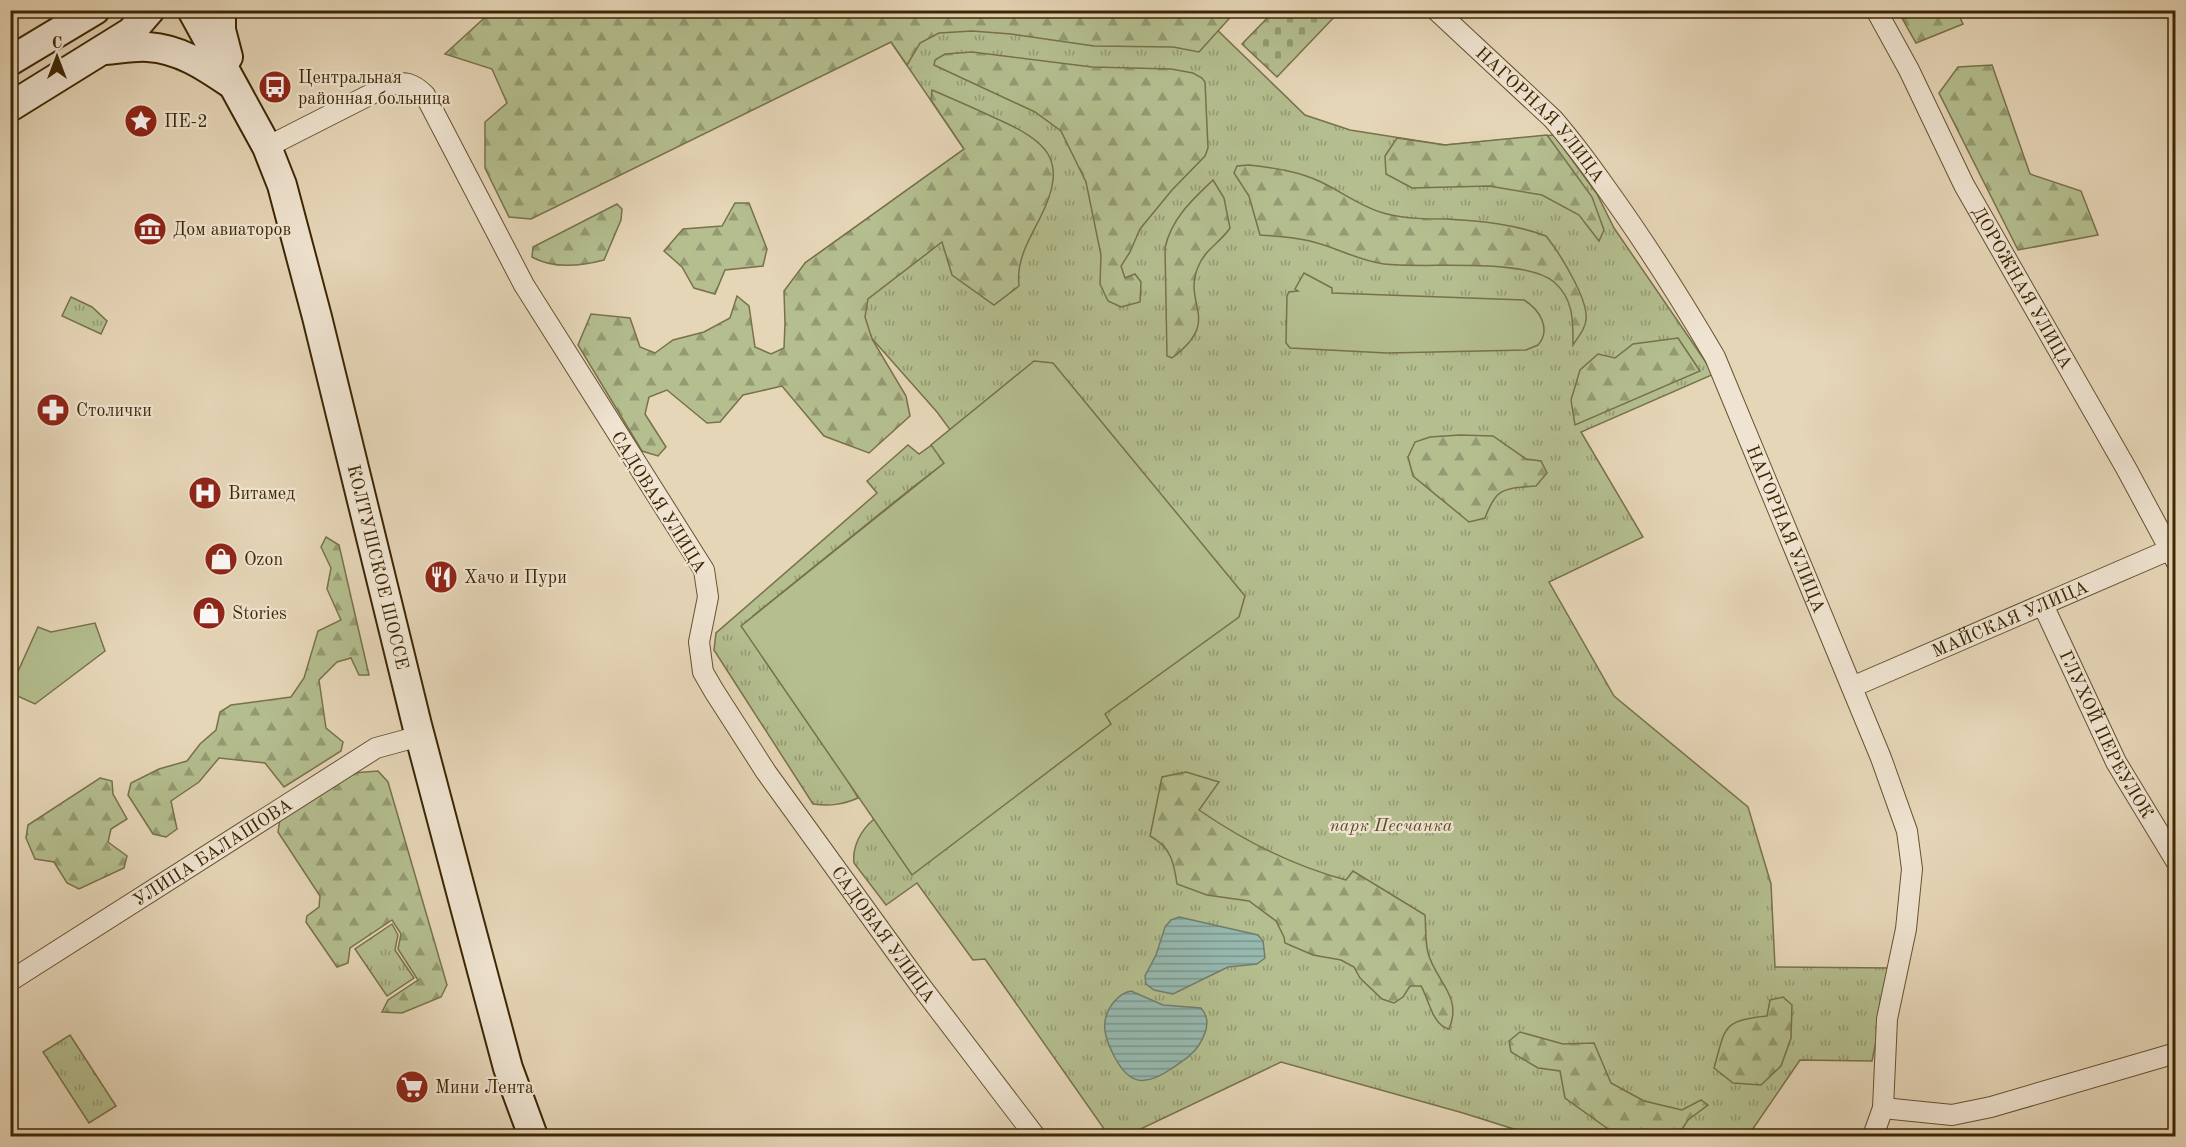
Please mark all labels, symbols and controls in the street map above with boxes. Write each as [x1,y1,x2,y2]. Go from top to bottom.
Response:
north arrow [27,27,87,87]
text: С [52,36,62,52]
street label: НАГОРНАЯ УЛИЦА [1472,44,1607,186]
bus stop icon: Центральная районная больница [257,69,293,105]
place label: Центральная районная больница [298,69,451,108]
place icon: ПЕ-2 [123,103,159,139]
place label: ПЕ-2 [164,113,208,131]
street label: ДОРОЖНАЯ УЛИЦА [1968,204,2075,372]
museum icon: Дом авиаторов [132,211,168,247]
place label: Дом авиаторов [173,221,291,239]
pharmacy icon: Столички [35,392,71,428]
place label: Столички [76,402,152,420]
street label: САДОВАЯ УЛИЦА [607,429,709,577]
street label: НАГОРНАЯ УЛИЦА [1743,443,1828,616]
street label: КОЛТУШСКОЕ ШОССЕ [344,463,411,671]
hospital icon: Витамед [187,475,223,511]
place label: Витамед [228,485,295,503]
shop icon: Ozon [203,541,239,577]
place label: Ozon [244,551,283,569]
restaurant icon: Хачо и Пури [423,559,459,595]
place label: Хачо и Пури [464,569,567,587]
street label: МАЙСКАЯ УЛИЦА [1930,578,2091,661]
shop icon: Stories [191,595,227,631]
place label: Stories [232,605,287,623]
street label: ГЛУХОЙ ПЕРЕУЛОК [2055,648,2156,822]
street label: УЛИЦА БАЛАШОВА [130,796,296,910]
park label: парк Песчанка [1330,817,1453,835]
street label: САДОВАЯ УЛИЦА [828,864,938,1007]
supermarket icon: Мини Лента [394,1069,430,1105]
place label: Мини Лента [435,1079,534,1097]

